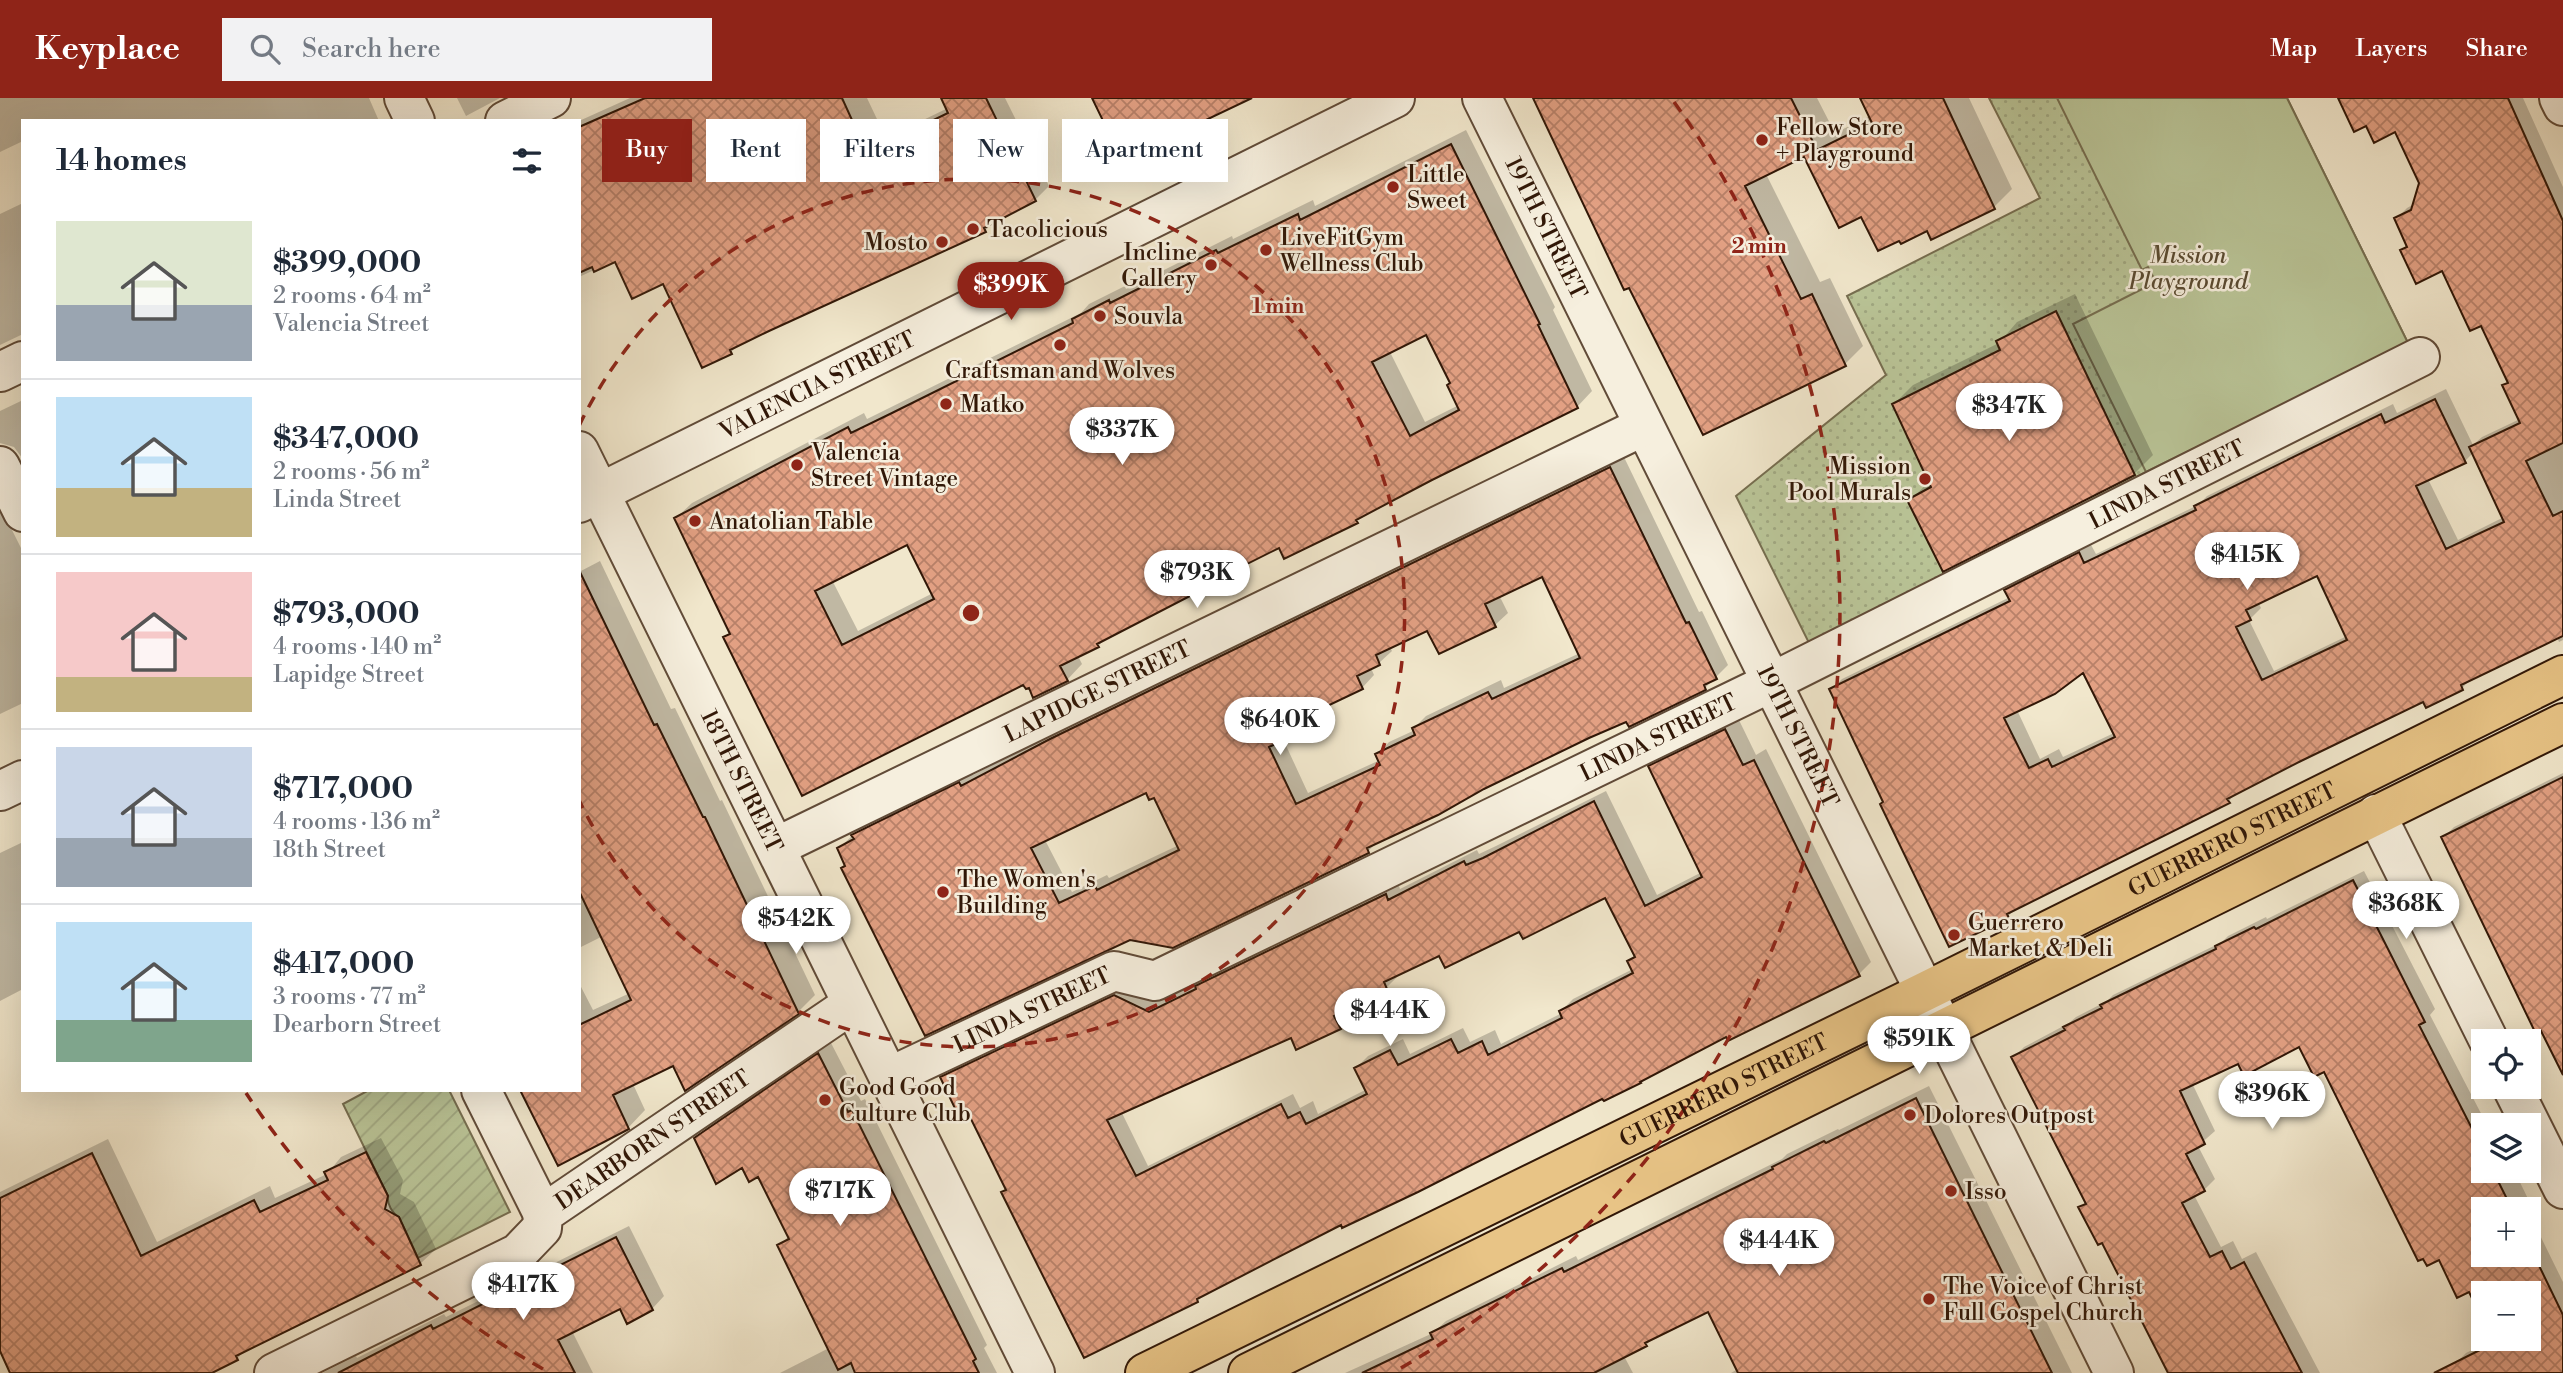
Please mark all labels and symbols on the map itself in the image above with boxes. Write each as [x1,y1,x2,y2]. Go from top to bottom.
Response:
place label: Fellow Store + Playground [1776,114,1914,168]
marker: Fellow Store + Playground [1754,132,1770,148]
street label: 19TH STREET [1498,153,1593,304]
place label: Little Sweet [1407,161,1467,215]
marker: Little Sweet [1385,179,1401,195]
place label: Tacolicious [987,216,1108,244]
marker: Tacolicious [965,221,981,237]
place label: LiveFitGym Wellness Club [1279,224,1424,278]
place label: Mosto [864,229,928,257]
marker: Mosto [934,234,950,250]
text: 2 min [1731,234,1787,260]
place label: Incline Gallery [1121,239,1198,293]
marker: LiveFitGym Wellness Club [1258,242,1274,258]
park label: Mission Playground [2127,242,2249,296]
marker: Incline Gallery [1203,257,1219,273]
pin: $399K [962,262,1060,322]
text: 1 min [1252,294,1304,320]
place label: Souvla [1114,303,1184,331]
marker: Souvla [1092,308,1108,324]
street label: VALENCIA STREET [714,325,920,447]
marker: Craftsman and Wolves [1052,337,1068,353]
place label: Craftsman and Wolves [945,357,1175,385]
pin: $347K [1960,384,2058,443]
place label: Matko [960,391,1025,419]
marker: Matko [938,396,954,412]
pin: $337K [1073,408,1171,467]
street label: LINDA STREET [2084,434,2250,536]
place label: Valencia Street Vintage [810,439,958,493]
place label: Mission Pool Murals [1788,453,1911,507]
marker: Valencia Street Vintage [789,457,805,473]
marker: Mission Pool Murals [1917,471,1933,487]
place label: Anatolian Table [708,508,873,536]
marker: Anatolian Table [687,513,703,529]
pin: $415K [2198,532,2296,592]
pin: $793K [1148,550,1246,610]
centre of rings [959,601,983,625]
street label: LAPIDGE STREET [999,635,1196,749]
street label: 19TH STREET [1750,661,1844,812]
street label: LINDA STREET [1575,688,1742,788]
pin: $640K [1231,698,1329,757]
street label: 18TH STREET [694,705,788,857]
street label: GUERRERO STREET [2124,777,2341,903]
place label: The Women's Building [956,866,1096,920]
pin: $368K [2357,882,2455,941]
marker: The Women's Building [935,884,951,900]
pin: $542K [747,896,845,956]
place label: Guerrero Market & Deli [1968,909,2113,963]
marker: Guerrero Market & Deli [1946,927,1962,943]
street label: LINDA STREET [949,961,1116,1060]
pin: $444K [1341,988,1439,1048]
pin: $591K [1870,1016,1968,1076]
street label: GUERRERO STREET [1615,1028,1833,1154]
street label: DEARBORN STREET [550,1064,756,1217]
pin: $396K [2223,1072,2321,1131]
place label: Good Good Culture Club [839,1074,971,1128]
marker: Good Good Culture Club [817,1092,833,1108]
place label: Dolores Outpost [1924,1102,2095,1130]
marker: Dolores Outpost [1902,1107,1918,1123]
pin: $717K [791,1168,889,1228]
place label: Isso [1965,1178,2007,1206]
marker: Isso [1943,1183,1959,1199]
pin: $444K [1730,1218,1828,1278]
pin: $417K [474,1262,572,1322]
place label: The Voice of Christ Full Gospel Church [1943,1273,2144,1327]
marker: The Voice of Christ Full Gospel Church [1921,1291,1937,1307]

